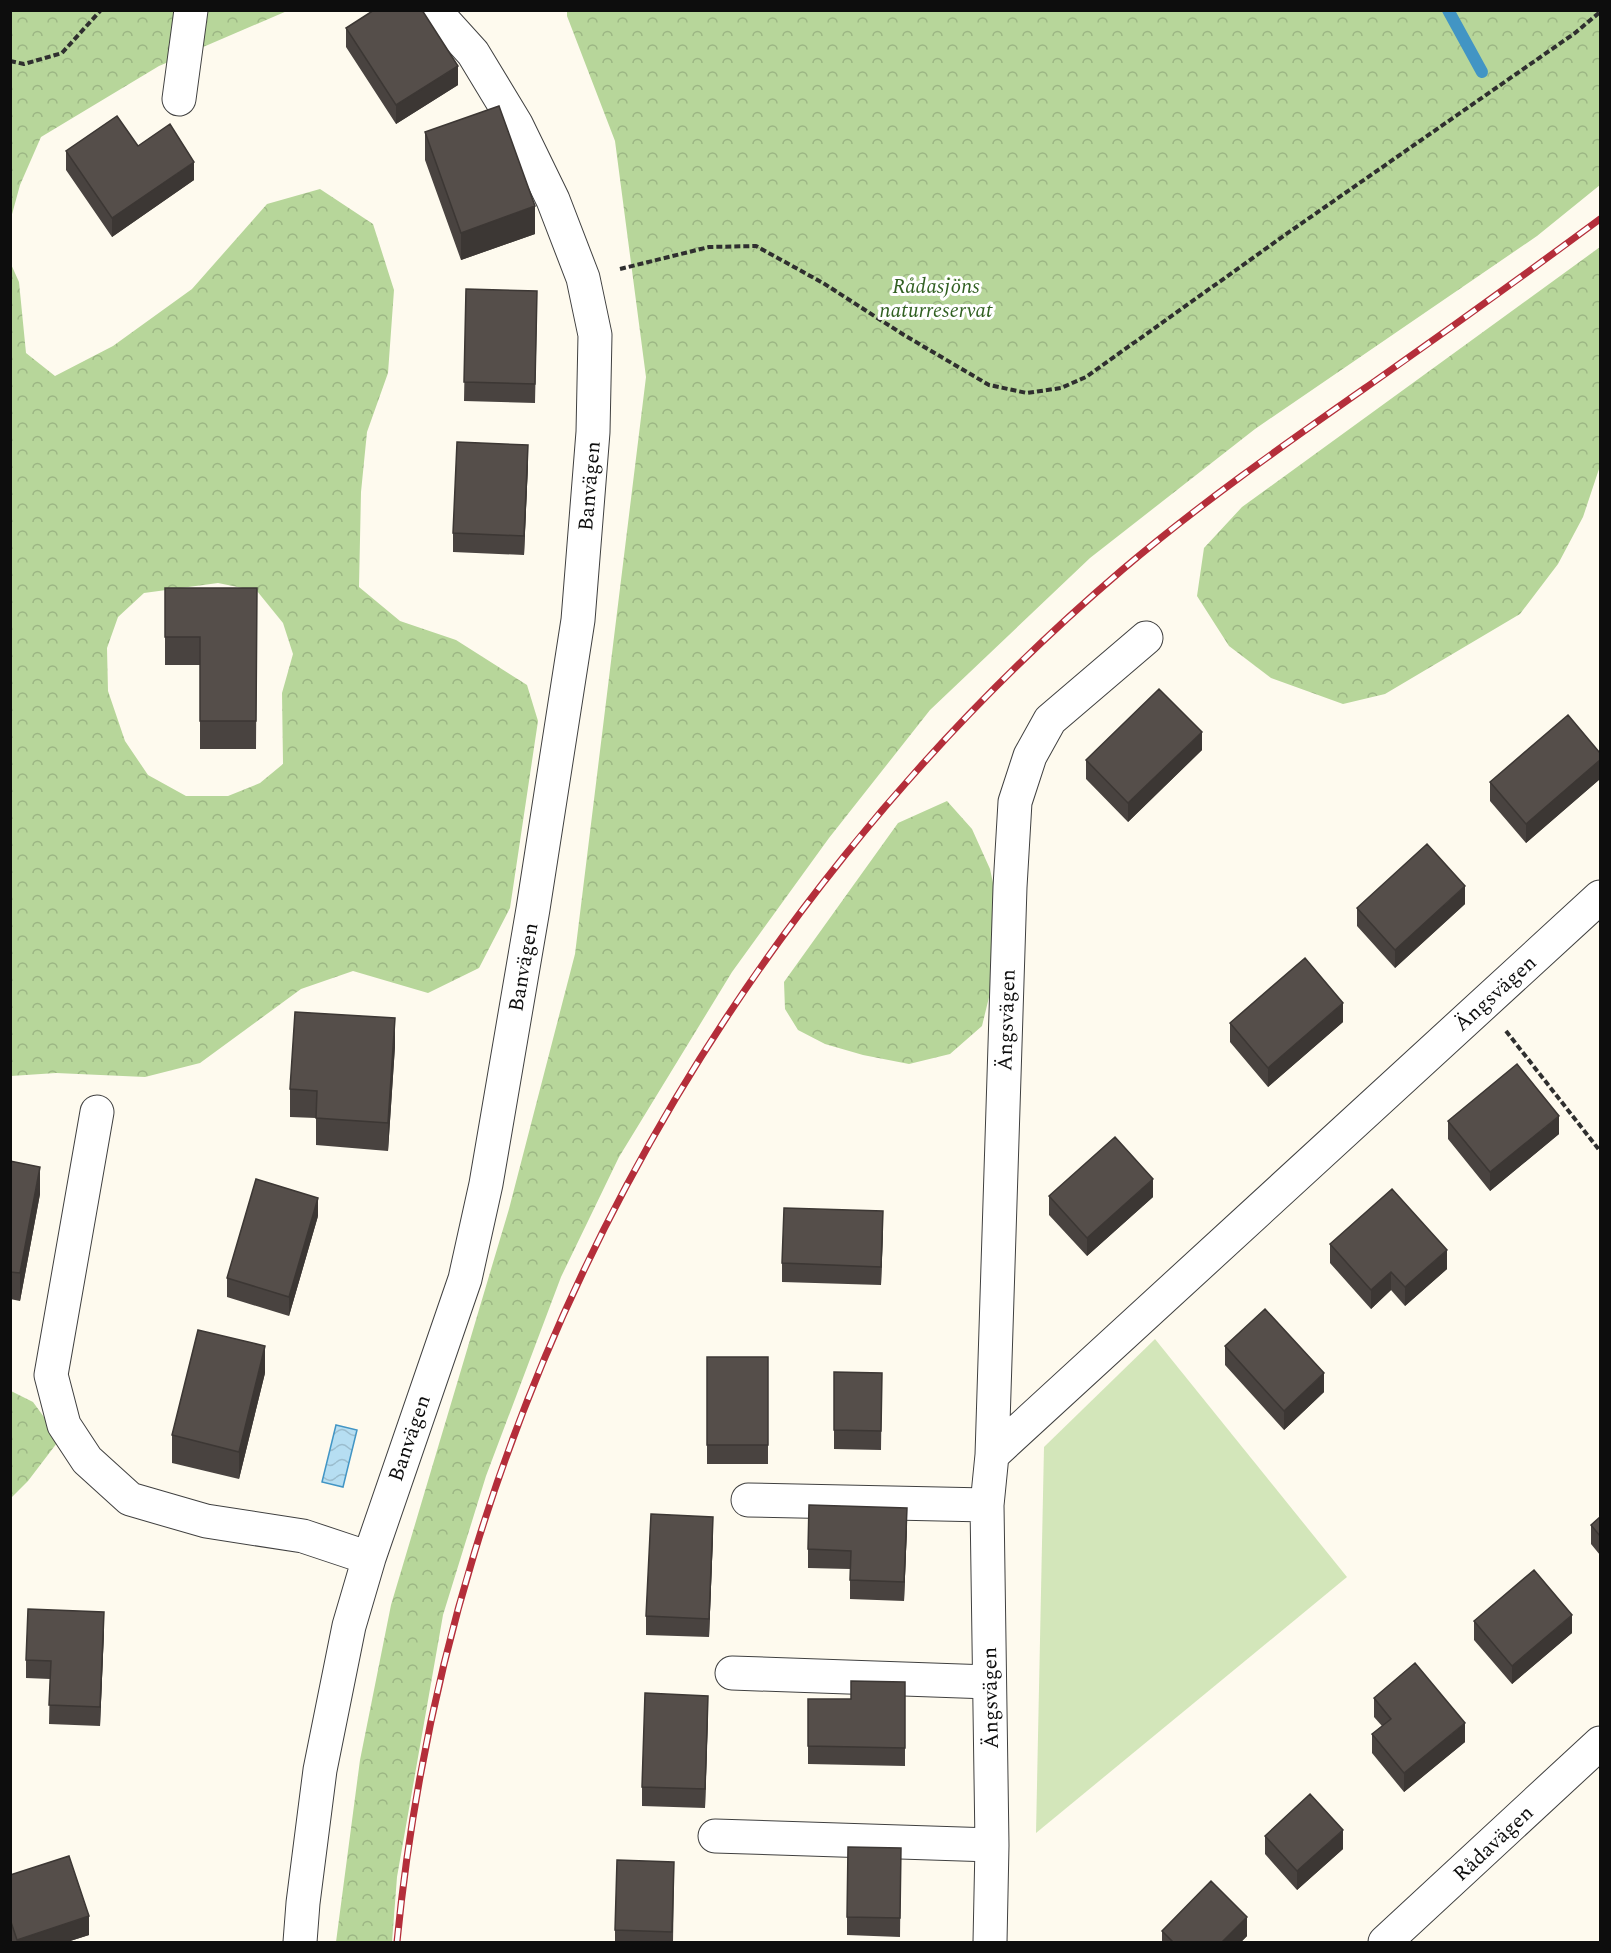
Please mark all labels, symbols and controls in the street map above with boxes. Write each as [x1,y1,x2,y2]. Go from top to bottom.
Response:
park label: Rådasjöns naturreservat [880,271,993,327]
street label: Banvägen [570,440,610,532]
street label: Banvägen [500,920,548,1014]
street label: Ängsvägen [1447,948,1544,1040]
street label: Ängsvägen [989,968,1025,1072]
street label: Banvägen [380,1391,440,1486]
street label: Ängsvägen [974,1647,1008,1749]
street label: Rådavägen [1446,1798,1541,1890]

